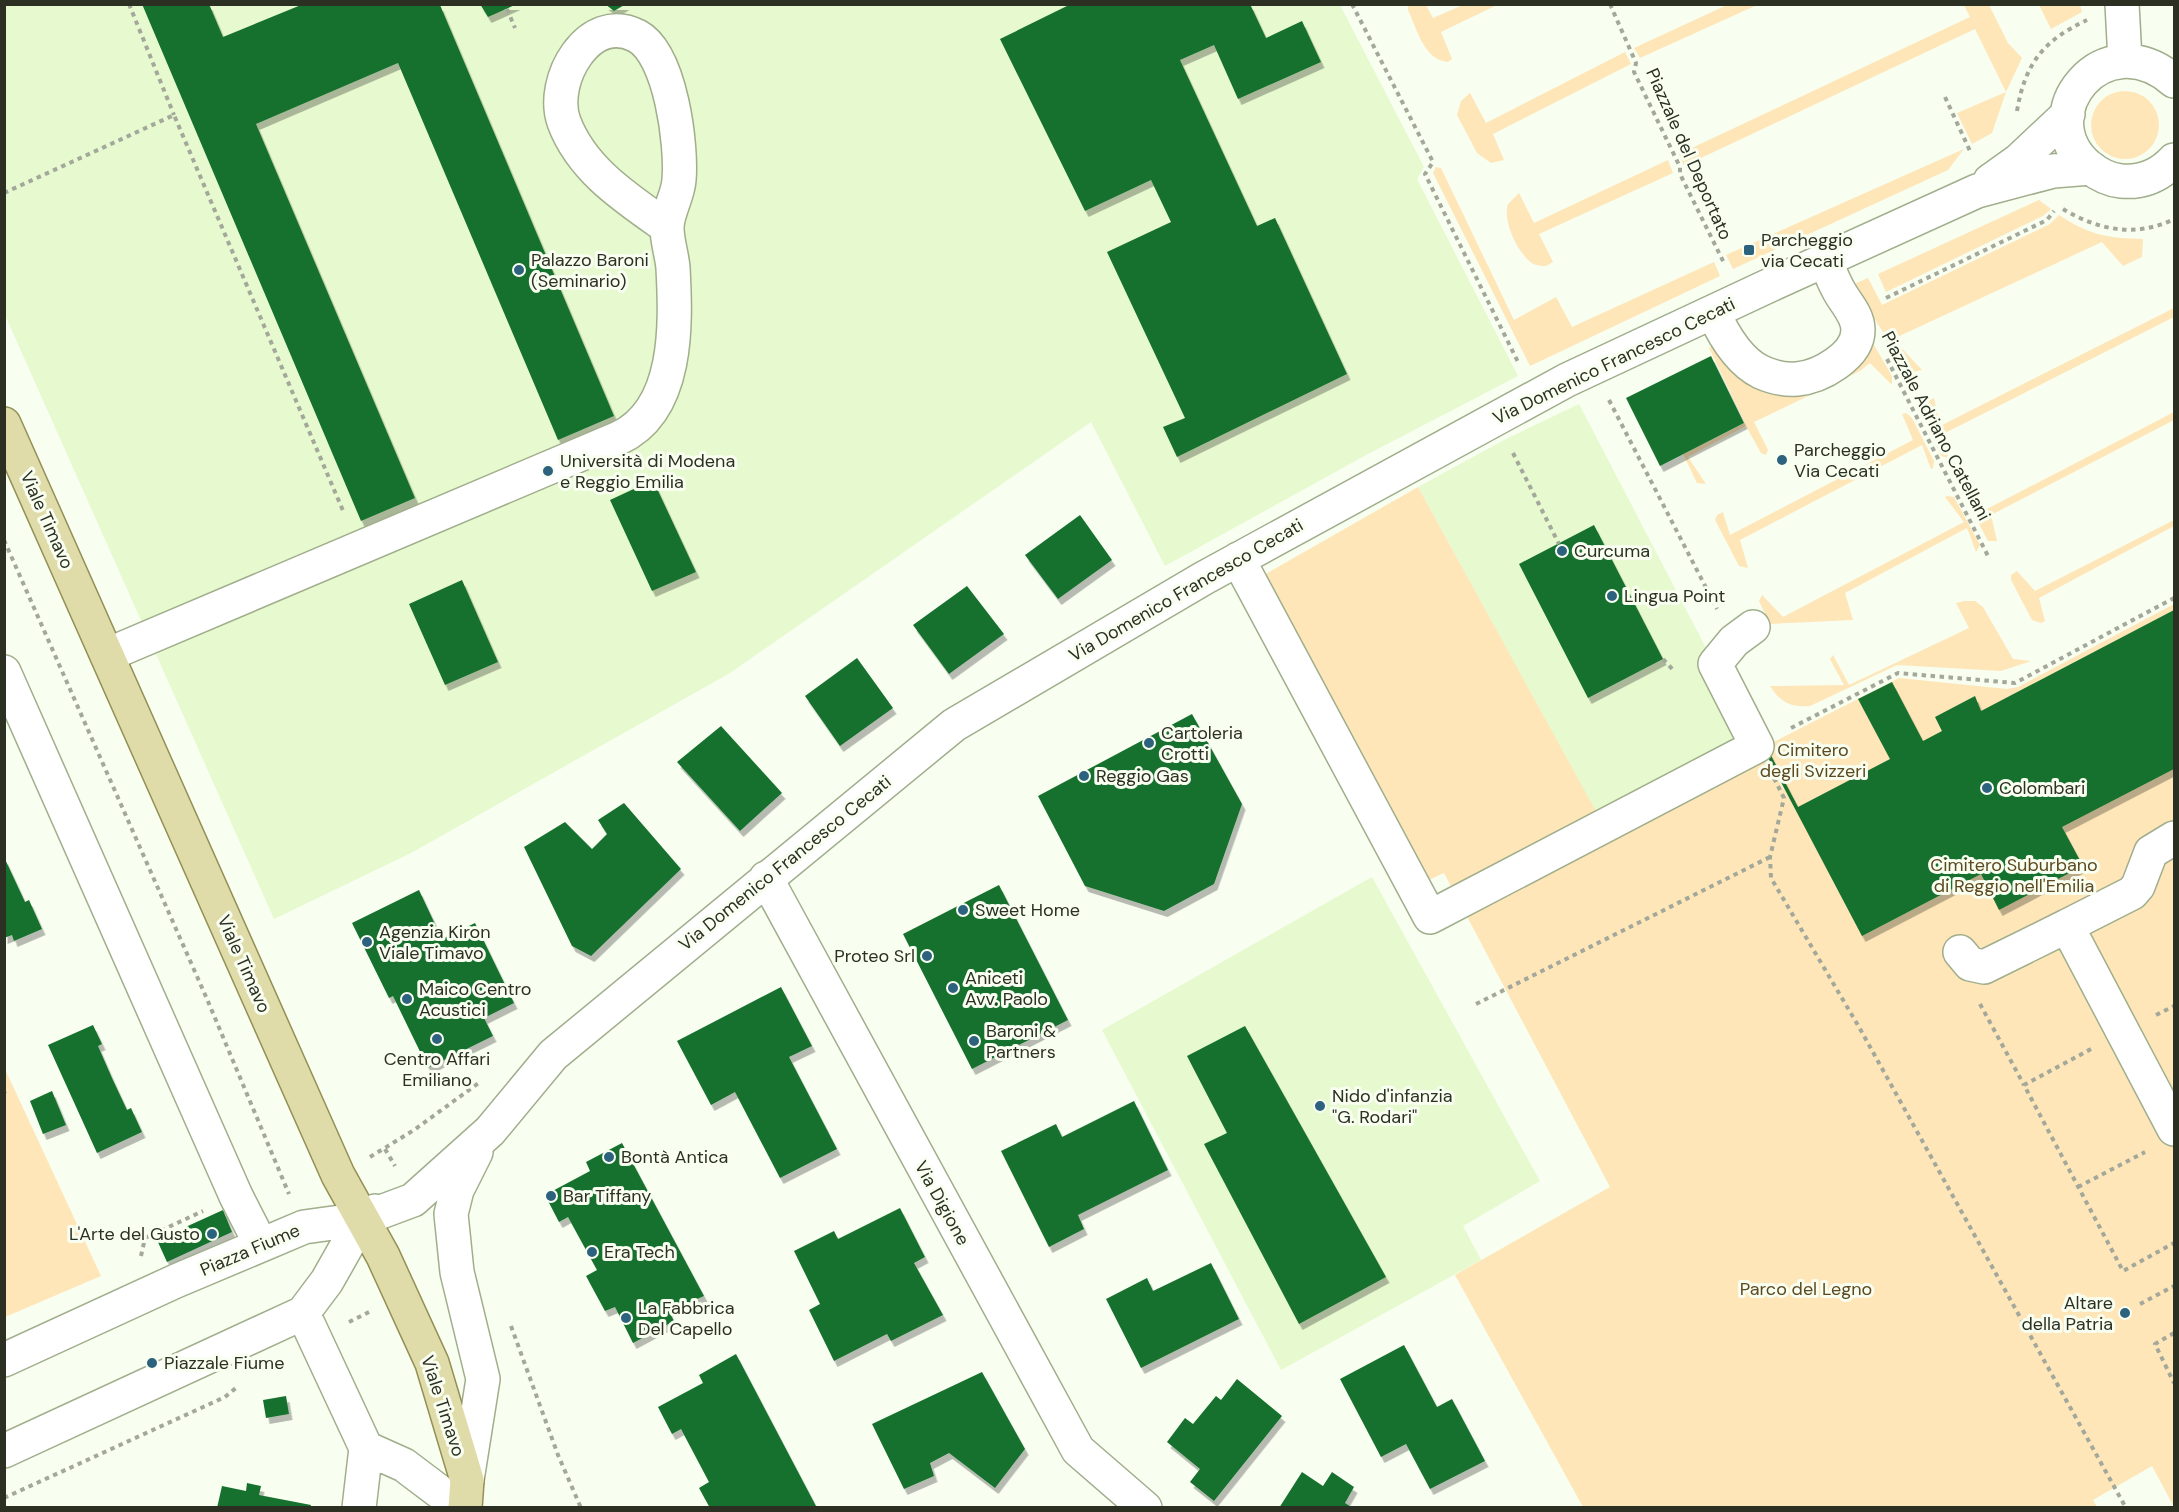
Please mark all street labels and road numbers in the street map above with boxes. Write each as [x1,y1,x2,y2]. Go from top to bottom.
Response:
street label: Piazzale del Deportato [1640,64,1738,244]
street label: Via Domenico Francesco Cecati [1489,292,1739,430]
street label: Piazzale Adriano Catellani [1876,327,1996,525]
street label: Viale Timavo [15,467,79,573]
street label: Via Domenico Francesco Cecati [1064,513,1308,667]
street label: Via Domenico Francesco Cecati [674,770,896,956]
street label: Viale Timavo [212,911,276,1017]
street label: Via Digione [909,1156,975,1250]
street label: Piazza Fiume [196,1218,304,1282]
street label: Viale Timavo [415,1352,471,1460]

